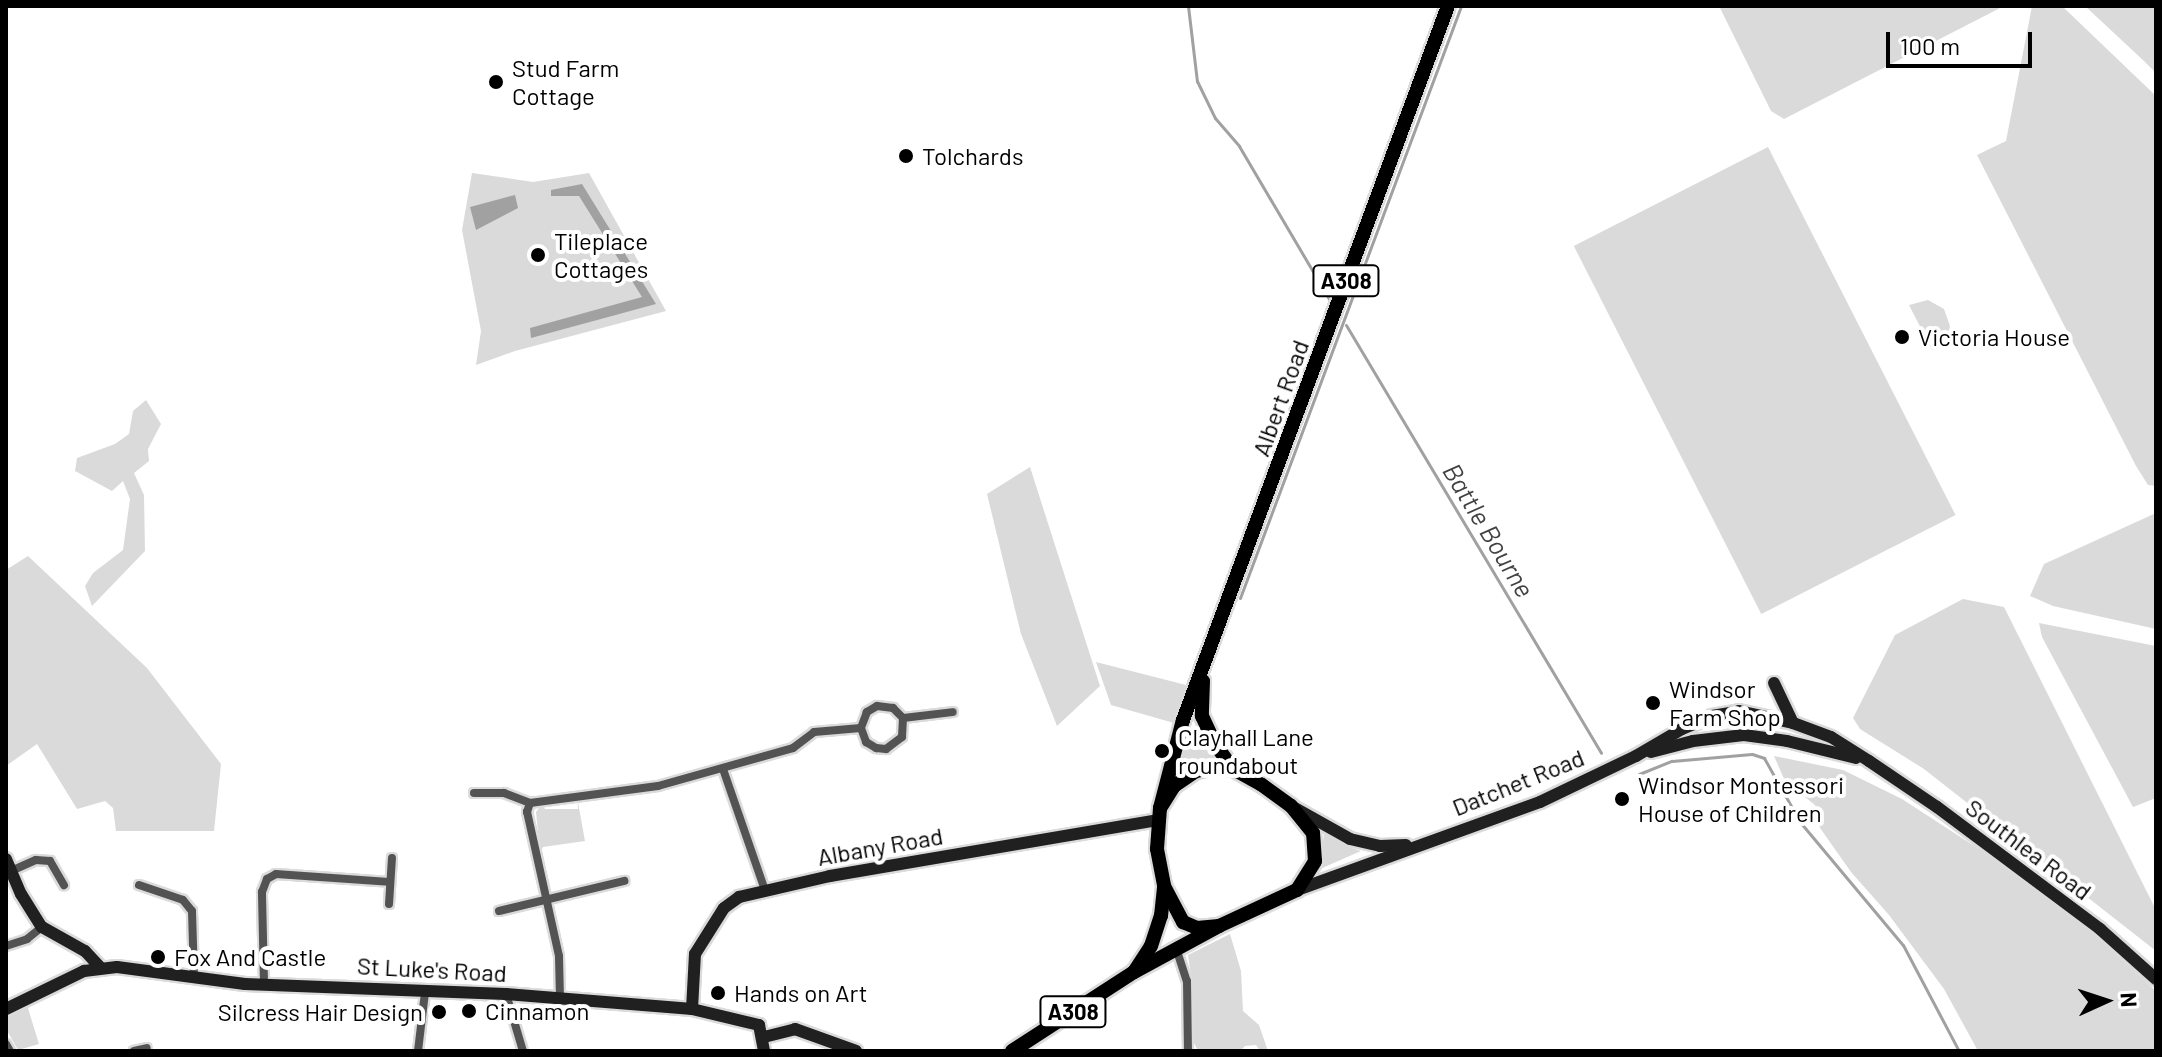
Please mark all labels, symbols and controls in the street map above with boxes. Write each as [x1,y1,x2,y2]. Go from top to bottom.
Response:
scale bar [1890,16,2036,66]
text: 100 m [1900,31,1960,60]
place label: Stud Farm Cottage [512,54,619,110]
marker: Stud Farm Cottage [487,73,505,91]
place label: Tolchards [922,142,1024,170]
marker: Tolchards [897,147,915,165]
place label: Tileplace Cottages [554,227,648,283]
marker: Tileplace Cottages [529,246,547,264]
road number: A308 [1312,263,1380,299]
place label: Victoria House [1918,323,2070,351]
marker: Victoria House [1893,328,1911,346]
street label: Albert Road [1246,336,1314,460]
water label: Battle Bourne [1437,457,1541,603]
place label: Windsor Farm Shop [1669,675,1781,731]
marker: Windsor Farm Shop [1644,694,1662,712]
place label: Clayhall Lane roundabout [1178,723,1314,779]
marker: Clayhall Lane roundabout [1153,742,1171,760]
street label: Datchet Road [1448,742,1588,822]
place label: Windsor Montessori House of Children [1638,771,1844,827]
marker: Windsor Montessori House of Children [1613,790,1631,808]
street label: Southlea Road [1960,792,2098,906]
street label: Albany Road [815,821,945,871]
place label: Fox And Castle [174,943,326,971]
marker: Fox And Castle [149,948,167,966]
street label: St Luke's Road [356,951,508,987]
north arrow [2066,961,2146,1041]
place label: Hands on Art [734,979,867,1007]
marker: Hands on Art [709,984,727,1002]
text: N [2117,992,2143,1008]
road number: A308 [1039,994,1107,1030]
place label: Cinnamon [485,997,590,1025]
place label: Silcress Hair Design [218,998,423,1026]
marker: Cinnamon [460,1002,478,1020]
marker: Silcress Hair Design [430,1003,448,1021]

